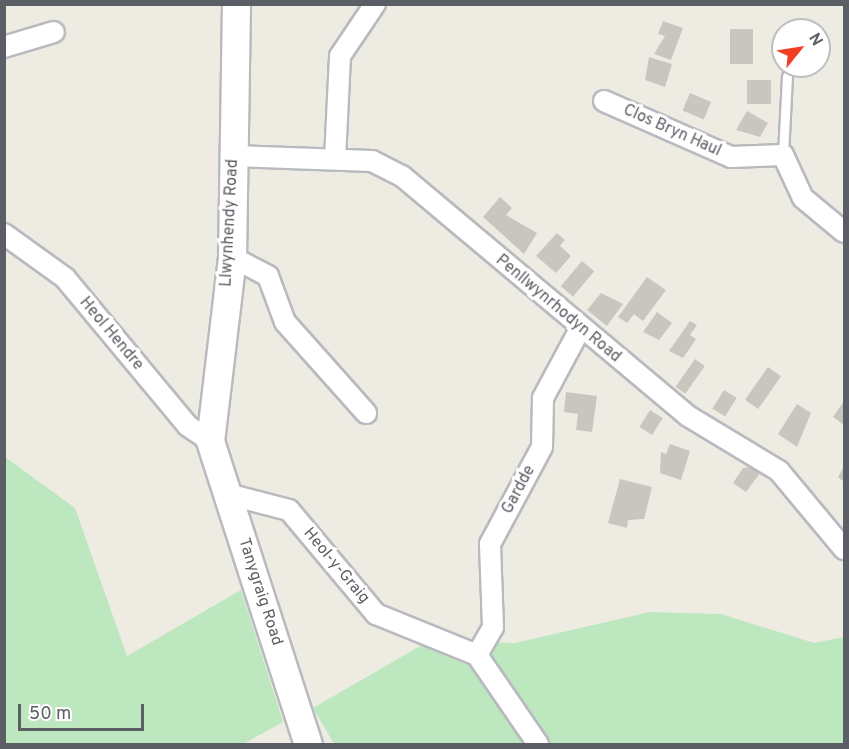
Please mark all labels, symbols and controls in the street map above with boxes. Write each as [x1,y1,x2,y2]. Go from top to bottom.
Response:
north arrow [771,18,831,78]
text: N [803,30,826,50]
street label: Clos Bryn Haul [620,101,724,161]
street label: Llwynhendy Road [217,159,243,287]
street label: Penllwynrhodyn Road [491,251,625,367]
street label: Heol Hendre [75,293,147,375]
street label: Gardde [498,463,540,517]
street label: Heol-y-Graig [299,524,373,608]
street label: Tanygraig Road [234,536,286,648]
scale bar [21,692,147,730]
text: 50 m [29,703,71,726]

